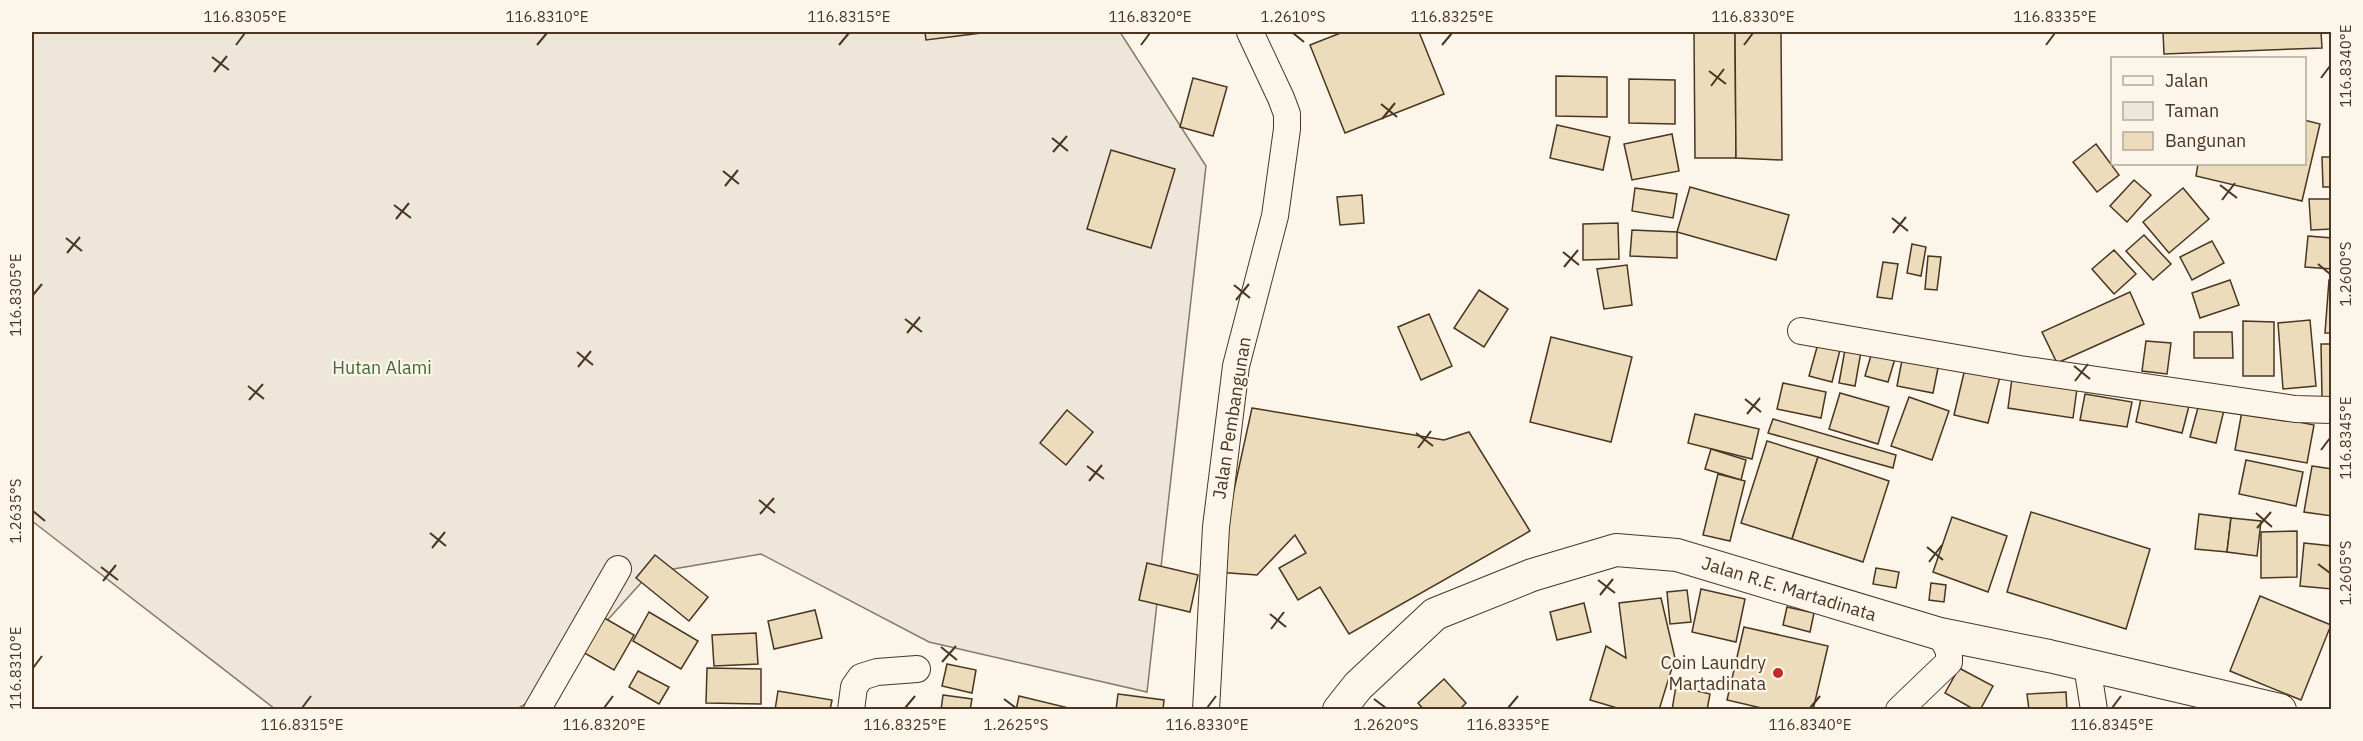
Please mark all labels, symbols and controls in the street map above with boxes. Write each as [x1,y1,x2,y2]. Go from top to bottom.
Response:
text: 116.8305°E [204,7,286,26]
text: 116.8310°E [506,7,588,26]
text: 116.8315°E [808,7,890,26]
text: 116.8320°E [1109,7,1191,26]
text: 1.2610°S [1261,7,1325,26]
text: 116.8325°E [1411,7,1493,26]
text: 116.8330°E [1712,7,1794,26]
text: 116.8335°E [2014,7,2096,26]
text: 116.8340°E [2336,25,2355,107]
legend [2111,57,2306,165]
text: Jalan [2165,69,2209,92]
text: Taman [2165,99,2219,122]
text: Bangunan [2165,129,2246,152]
text: 1.2600°S [2336,242,2355,306]
text: 116.8305°E [6,254,25,336]
street label: Jalan Pembangunan [1207,335,1256,501]
park label: Hutan Alami [332,356,432,379]
text: 116.8345°E [2336,397,2355,479]
text: 1.2635°S [6,479,25,543]
text: 1.2605°S [2336,541,2355,605]
street label: Jalan R.E. Martadinata [1699,551,1880,626]
text: 116.8310°E [6,627,25,709]
place label: Coin Laundry Martadinata [1661,651,1766,695]
marker: Coin Laundry Martadinata [1771,666,1785,680]
text: 116.8315°E [261,715,343,734]
text: 116.8320°E [563,715,645,734]
text: 116.8325°E [864,715,946,734]
text: 1.2625°S [984,715,1048,734]
text: 116.8330°E [1166,715,1248,734]
text: 1.2620°S [1354,715,1418,734]
text: 116.8335°E [1467,715,1549,734]
text: 116.8340°E [1769,715,1851,734]
text: 116.8345°E [2071,715,2153,734]

